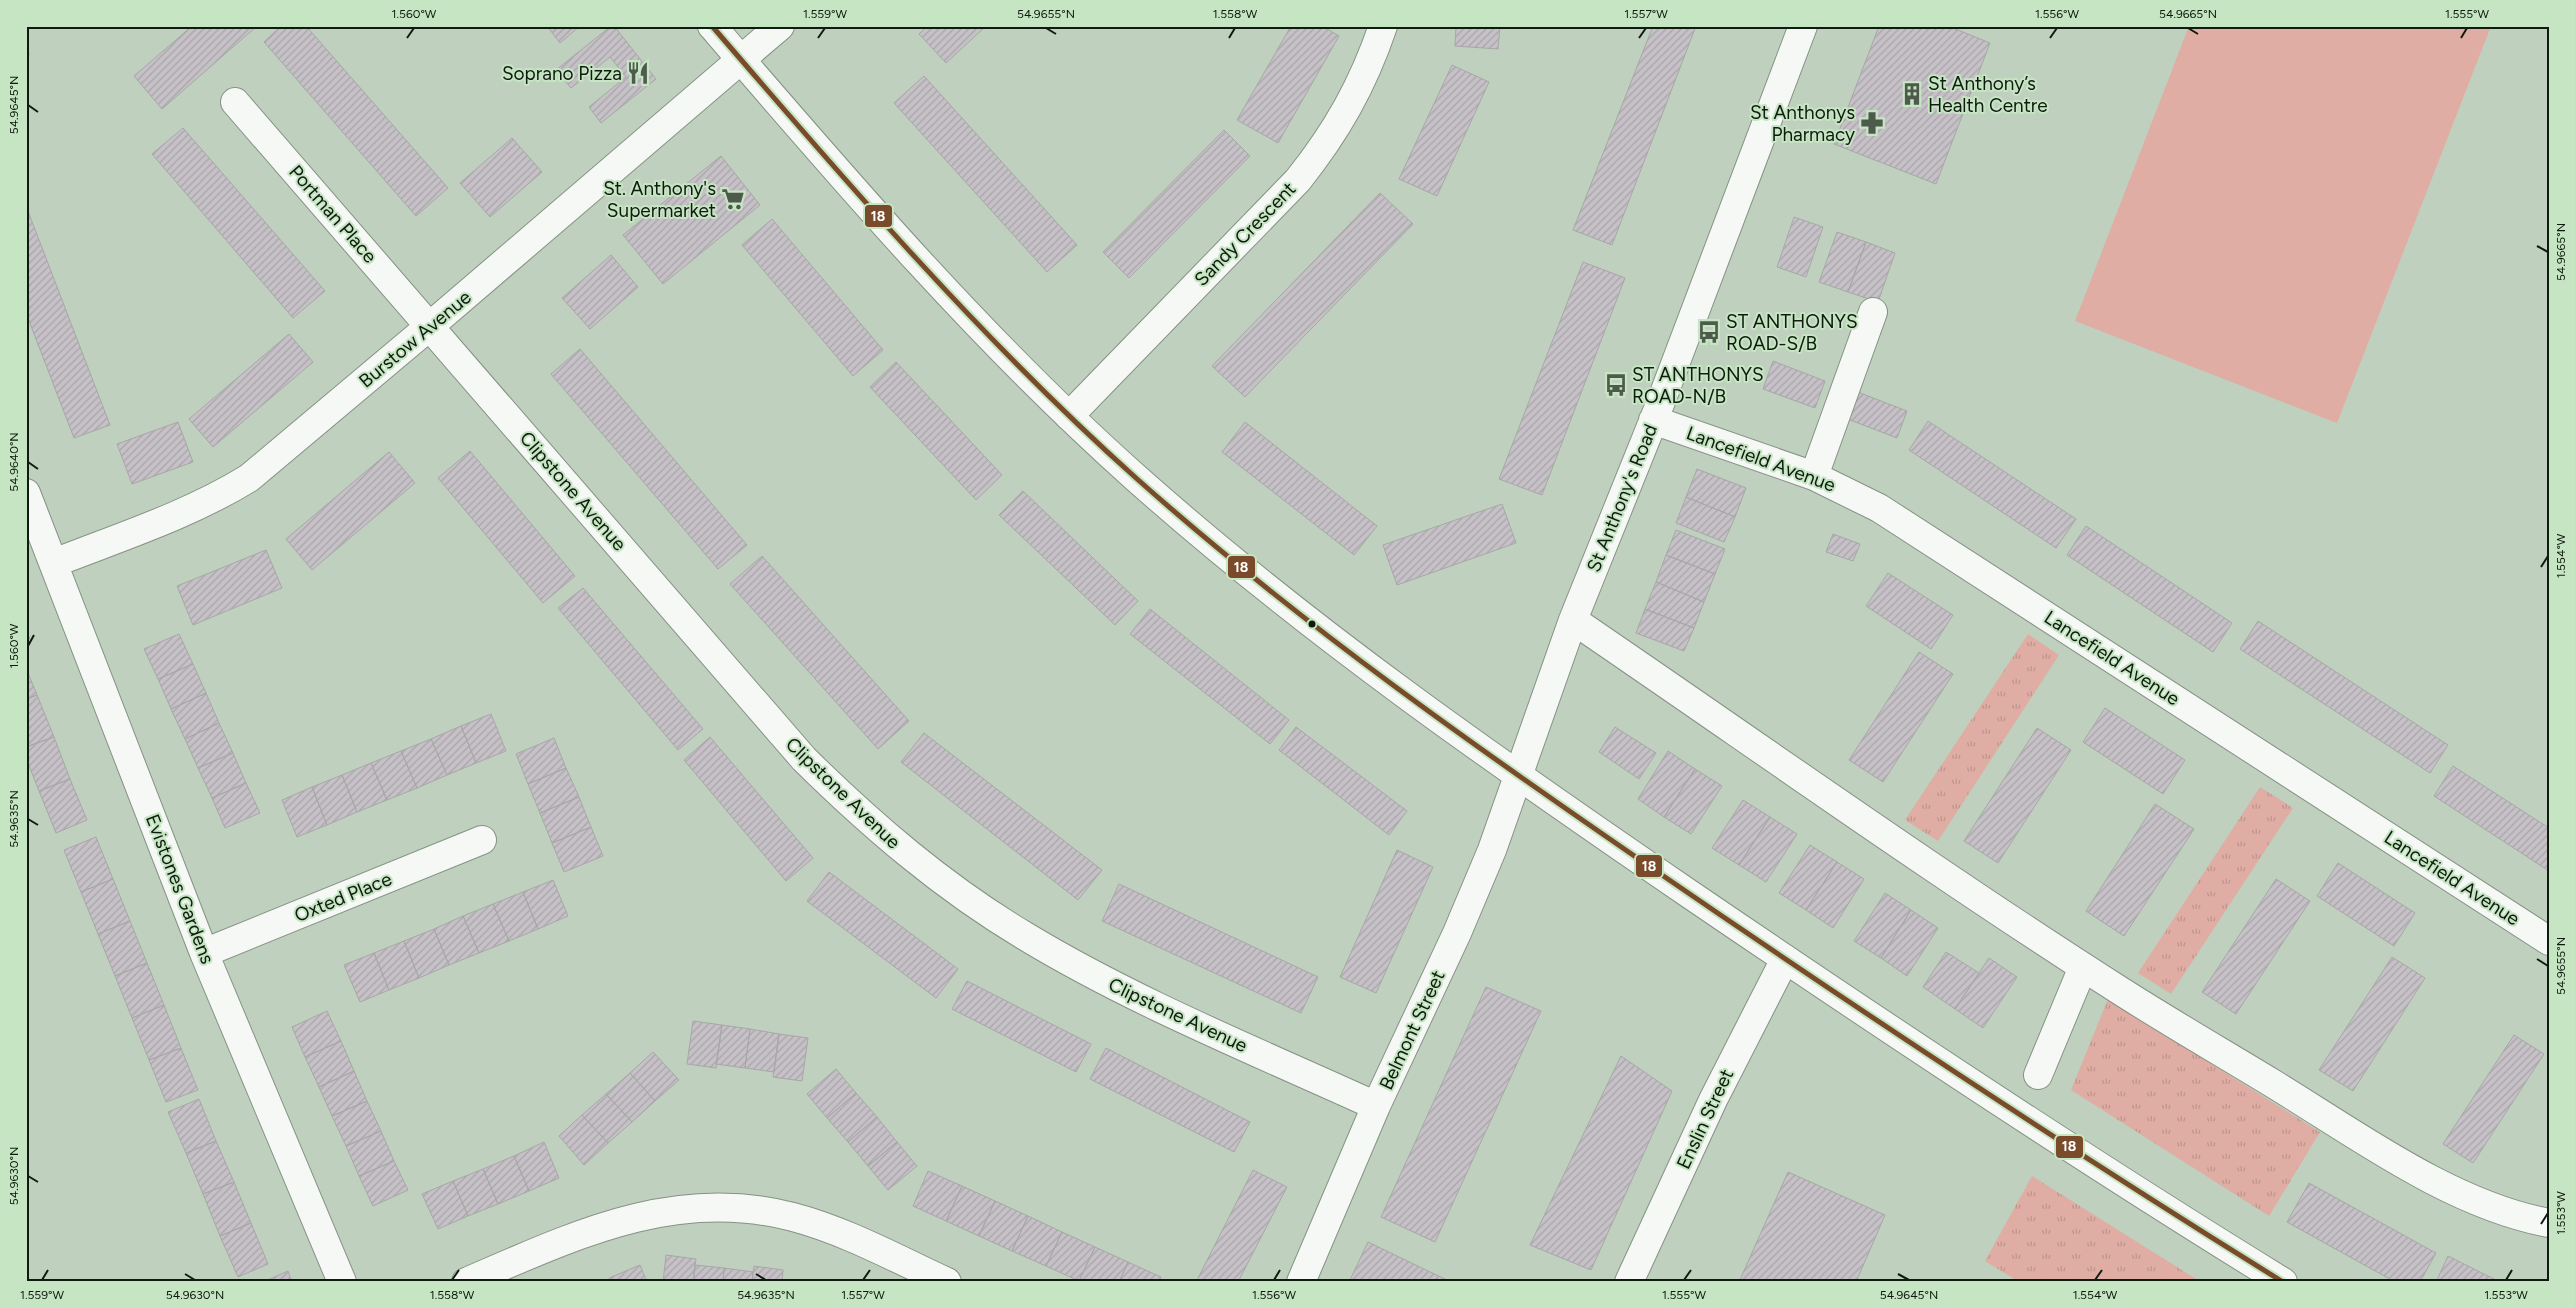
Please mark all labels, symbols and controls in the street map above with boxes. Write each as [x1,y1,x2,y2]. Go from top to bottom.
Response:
text: 1.560°W [392,7,437,21]
text: 1.559°W [803,7,847,21]
text: 54.9655°N [1017,7,1075,21]
text: 1.558°W [1213,7,1258,21]
text: 1.557°W [1624,7,1668,21]
text: 1.556°W [2035,7,2079,21]
text: 54.9665°N [2159,7,2217,21]
text: 1.555°W [2445,7,2490,21]
restaurant icon: Soprano Pizza [625,60,651,86]
place label: Soprano Pizza [502,62,622,85]
place label: St Anthony’s Health Centre [1928,72,2048,117]
text: 54.9645°N [7,76,21,134]
building icon: St Anthony’s Health Centre [1899,81,1925,107]
place label: St Anthonys Pharmacy [1750,101,1855,146]
pharmacy icon: St Anthonys Pharmacy [1859,110,1885,136]
street label: Portman Place [284,160,382,268]
place label: St. Anthony's Supermarket [603,177,716,222]
street label: Sandy Crescent [1190,177,1300,291]
supermarket icon: St. Anthony's Supermarket [720,186,746,212]
line badge: 18 [864,204,893,228]
text: 18 [871,208,885,225]
text: 54.9665°N [2554,223,2568,281]
street label: Burstow Avenue [354,285,476,393]
place label: ST ANTHONYS ROAD-S/B [1726,310,1858,355]
bus stop icon: ST ANTHONYS ROAD-S/B [1696,319,1722,345]
place label: ST ANTHONYS ROAD-N/B [1632,363,1764,408]
bus stop icon: ST ANTHONYS ROAD-N/B [1603,372,1629,398]
street label: St Anthony's Road [1582,421,1662,575]
street label: Lancefield Avenue [1683,421,1839,497]
street label: Clipstone Avenue [515,427,631,555]
text: 54.9640°N [7,432,21,492]
text: 1.554°W [2554,533,2568,578]
line badge: 18 [1227,555,1256,579]
text: 18 [1234,559,1248,576]
street label: Lancefield Avenue [2040,606,2184,710]
unlabelled marker [1307,619,1317,629]
text: 1.560°W [7,623,21,668]
street label: Clipstone Avenue [781,732,905,854]
text: 54.9635°N [7,790,21,848]
street label: Evistones Gardens [141,811,219,967]
street label: Lancefield Avenue [2380,826,2524,930]
line badge: 18 [1635,854,1663,878]
text: 18 [1642,858,1656,875]
street label: Oxted Place [291,867,395,927]
text: 54.9655°N [2554,937,2568,995]
street label: Belmont Street [1374,967,1450,1093]
street label: Clipstone Avenue [1105,973,1251,1057]
street label: Enslin Street [1672,1065,1738,1173]
line badge: 18 [2055,1135,2084,1159]
text: 18 [2062,1138,2076,1155]
text: 54.9630°N [7,1147,21,1205]
text: 1.553°W [2554,1191,2568,1235]
text: 1.559°W [20,1288,64,1302]
text: 54.9630°N [166,1288,224,1302]
text: 1.558°W [430,1288,475,1302]
text: 54.9635°N [737,1288,795,1302]
text: 1.557°W [841,1288,885,1302]
text: 1.556°W [1252,1288,1296,1302]
text: 1.555°W [1662,1288,1707,1302]
text: 54.9645°N [1880,1288,1938,1302]
text: 1.554°W [2073,1288,2118,1302]
text: 1.553°W [2484,1288,2528,1302]

